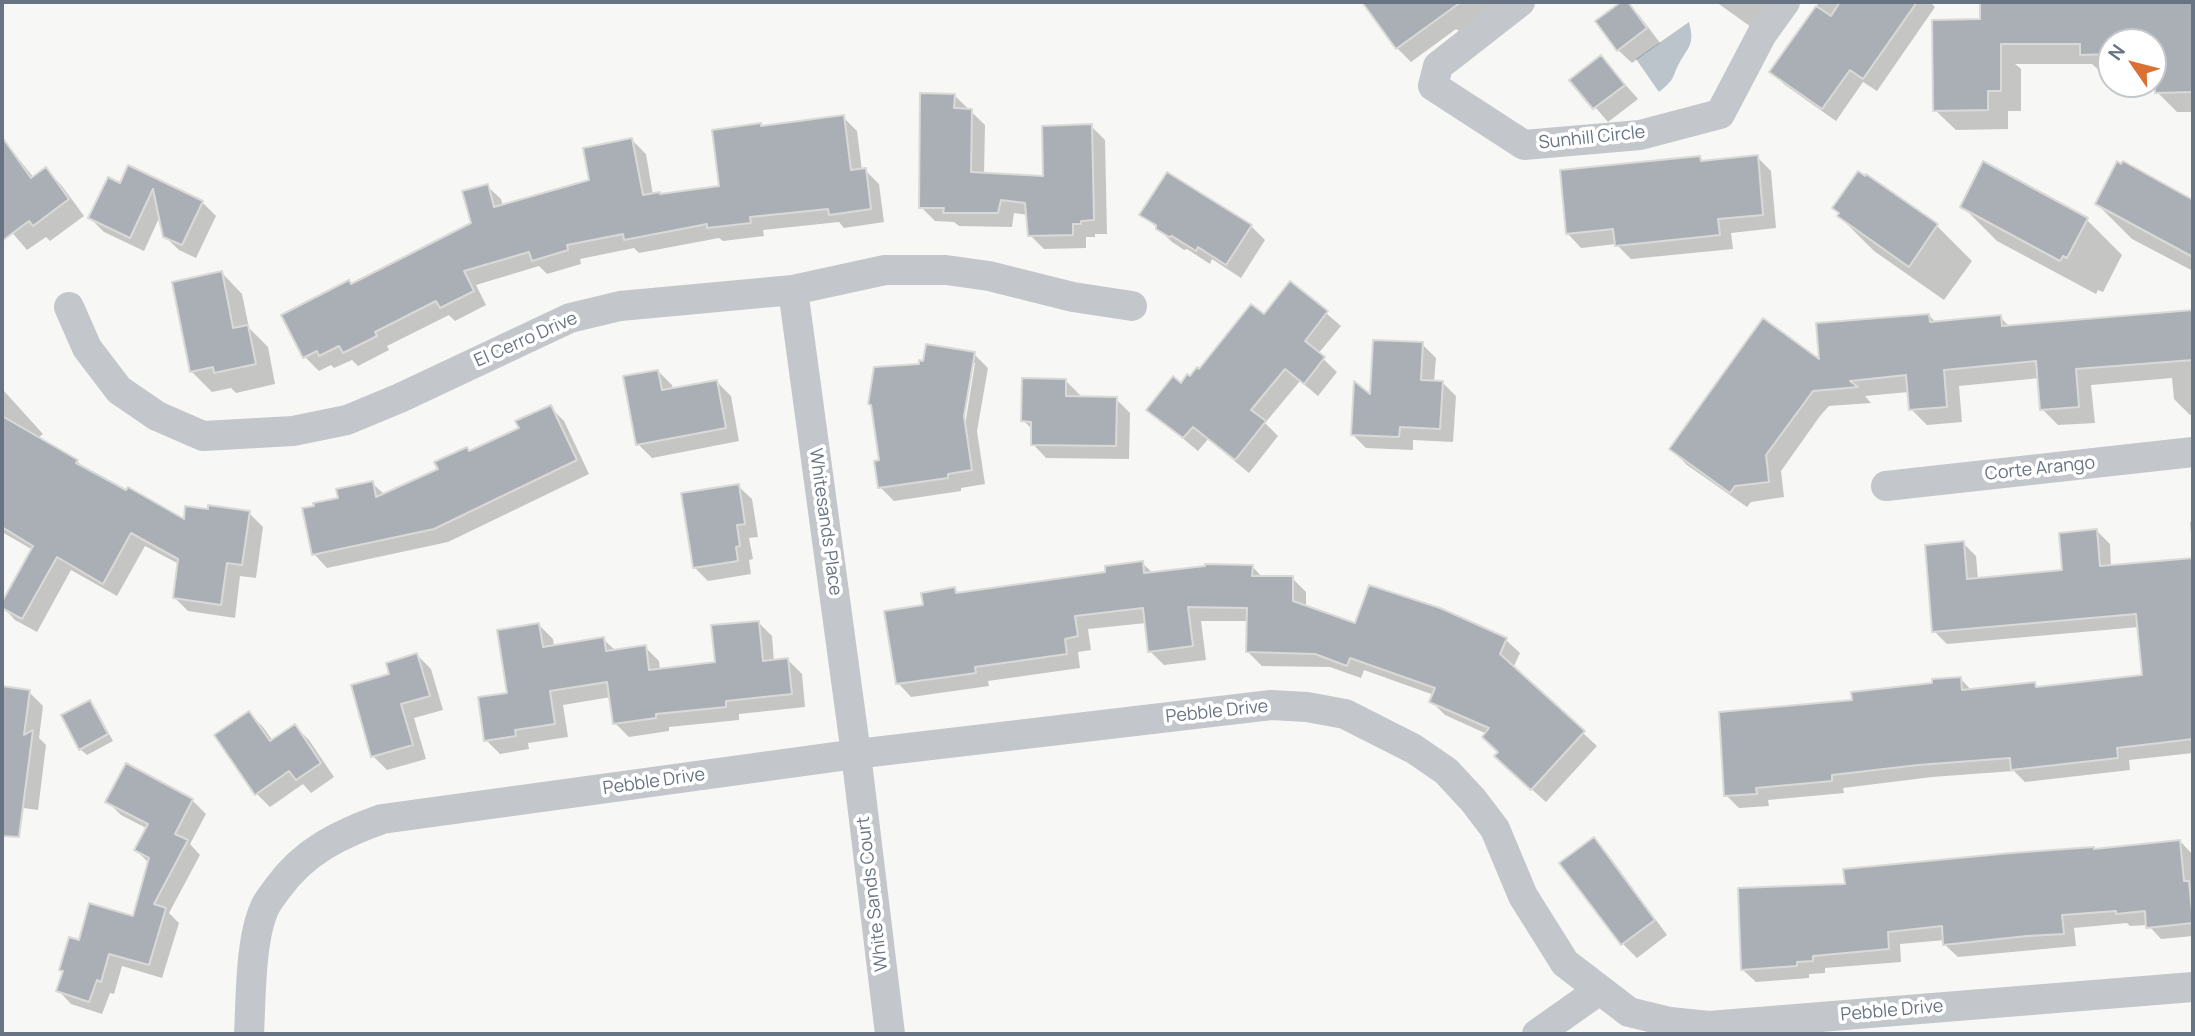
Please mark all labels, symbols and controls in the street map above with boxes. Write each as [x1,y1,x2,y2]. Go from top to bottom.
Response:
north arrow [2097,28,2167,98]
text: N [2102,39,2131,65]
street label: Sunhill Circle [1538,122,1646,154]
street label: El Cerro Drive [471,308,581,372]
street label: Whitesands Place [804,447,846,597]
street label: Corte Arango [1984,452,2096,486]
street label: Pebble Drive [1165,696,1269,728]
street label: Pebble Drive [601,764,707,800]
street label: White Sands Court [853,815,893,973]
street label: Pebble Drive [1840,996,1944,1026]

